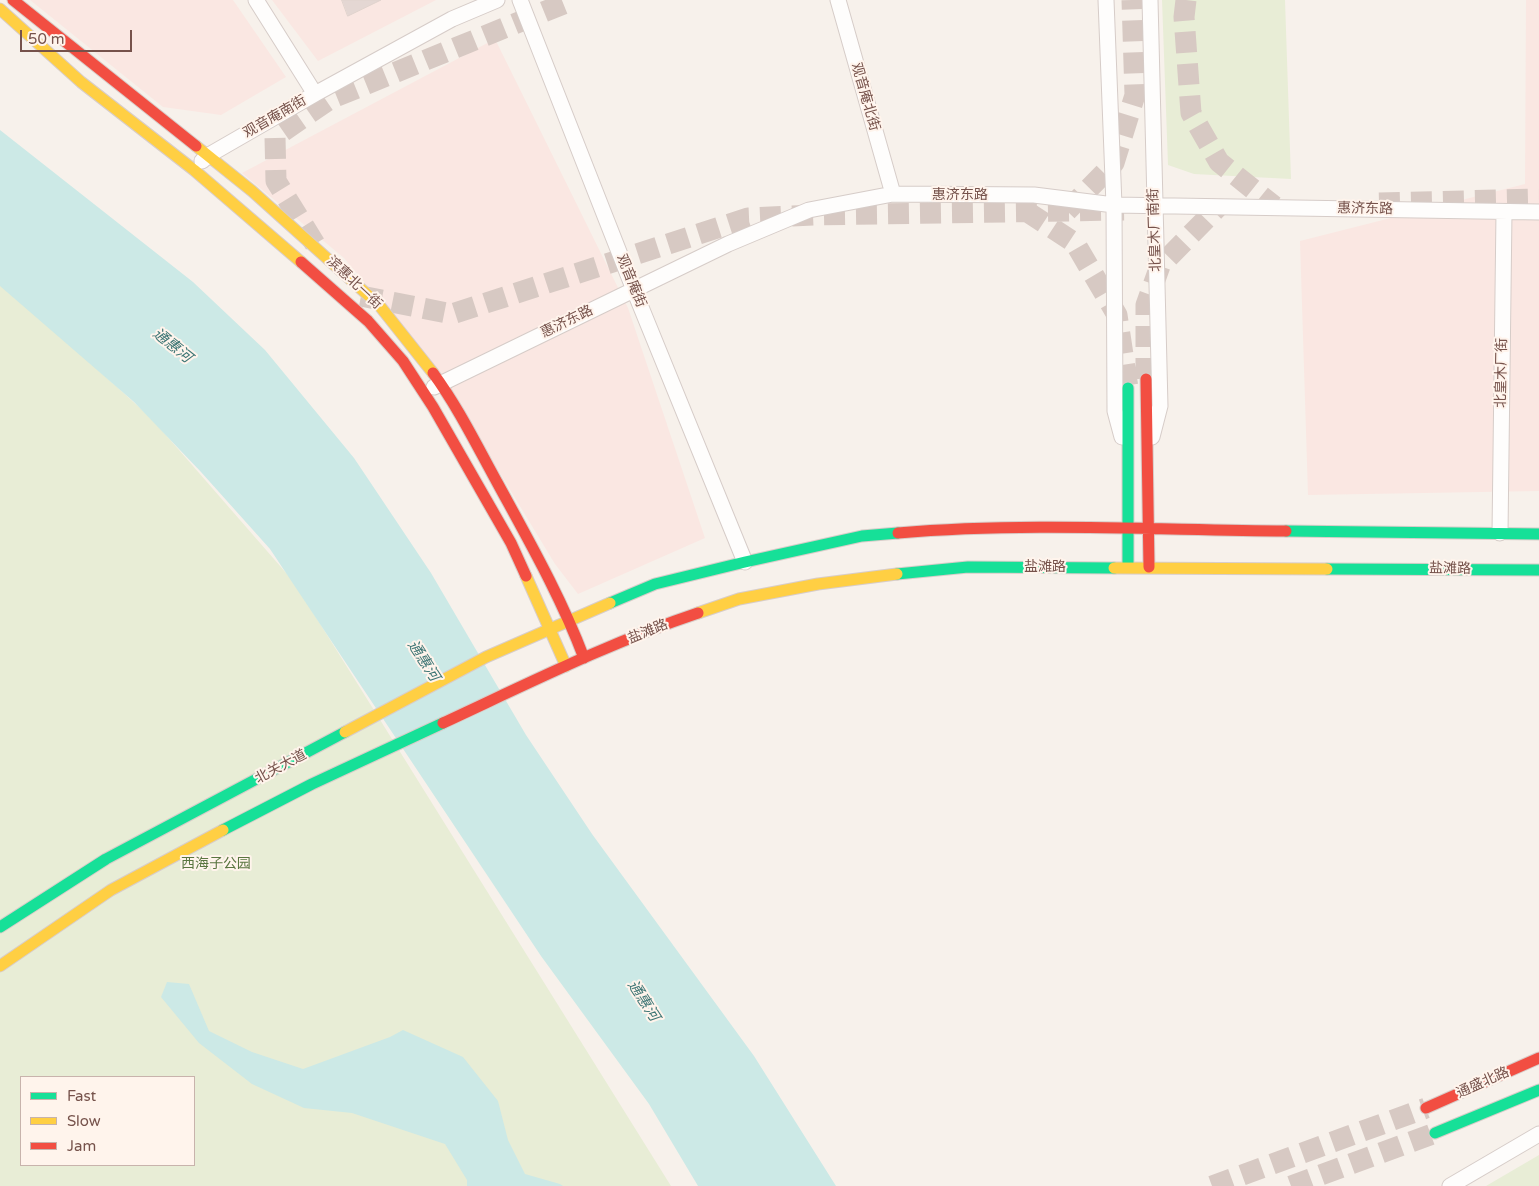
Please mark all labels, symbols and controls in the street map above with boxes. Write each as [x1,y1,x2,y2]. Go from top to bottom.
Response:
scale bar [22,20,135,52]
text: 50 m [28,30,65,48]
street label: 观音庵北街 [847,61,883,133]
street label: 观音庵南街 [240,92,310,142]
street label: 惠济东路 [932,187,988,203]
street label: 北皇木厂南街 [1145,188,1165,272]
street label: 惠济东路 [1337,200,1393,218]
street label: 观音庵街 [613,252,649,310]
street label: 滨惠北一街 [323,253,385,313]
street label: 惠济东路 [538,302,596,342]
water label: 通惠河 [149,325,195,367]
street label: 北皇木厂街 [1493,338,1511,408]
street label: 盐滩路 [1024,559,1066,575]
street label: 盐滩路 [1429,560,1471,578]
street label: 盐滩路 [625,616,671,648]
water label: 通惠河 [403,637,443,685]
street label: 北关大道 [252,746,310,788]
park label: 西海子公园 [181,856,251,872]
water label: 通惠河 [623,977,663,1025]
street label: 通盛北路 [1454,1064,1512,1102]
legend [20,1076,195,1166]
text: Fast [67,1087,96,1105]
text: Slow [67,1112,101,1130]
text: Jam [67,1137,96,1155]

